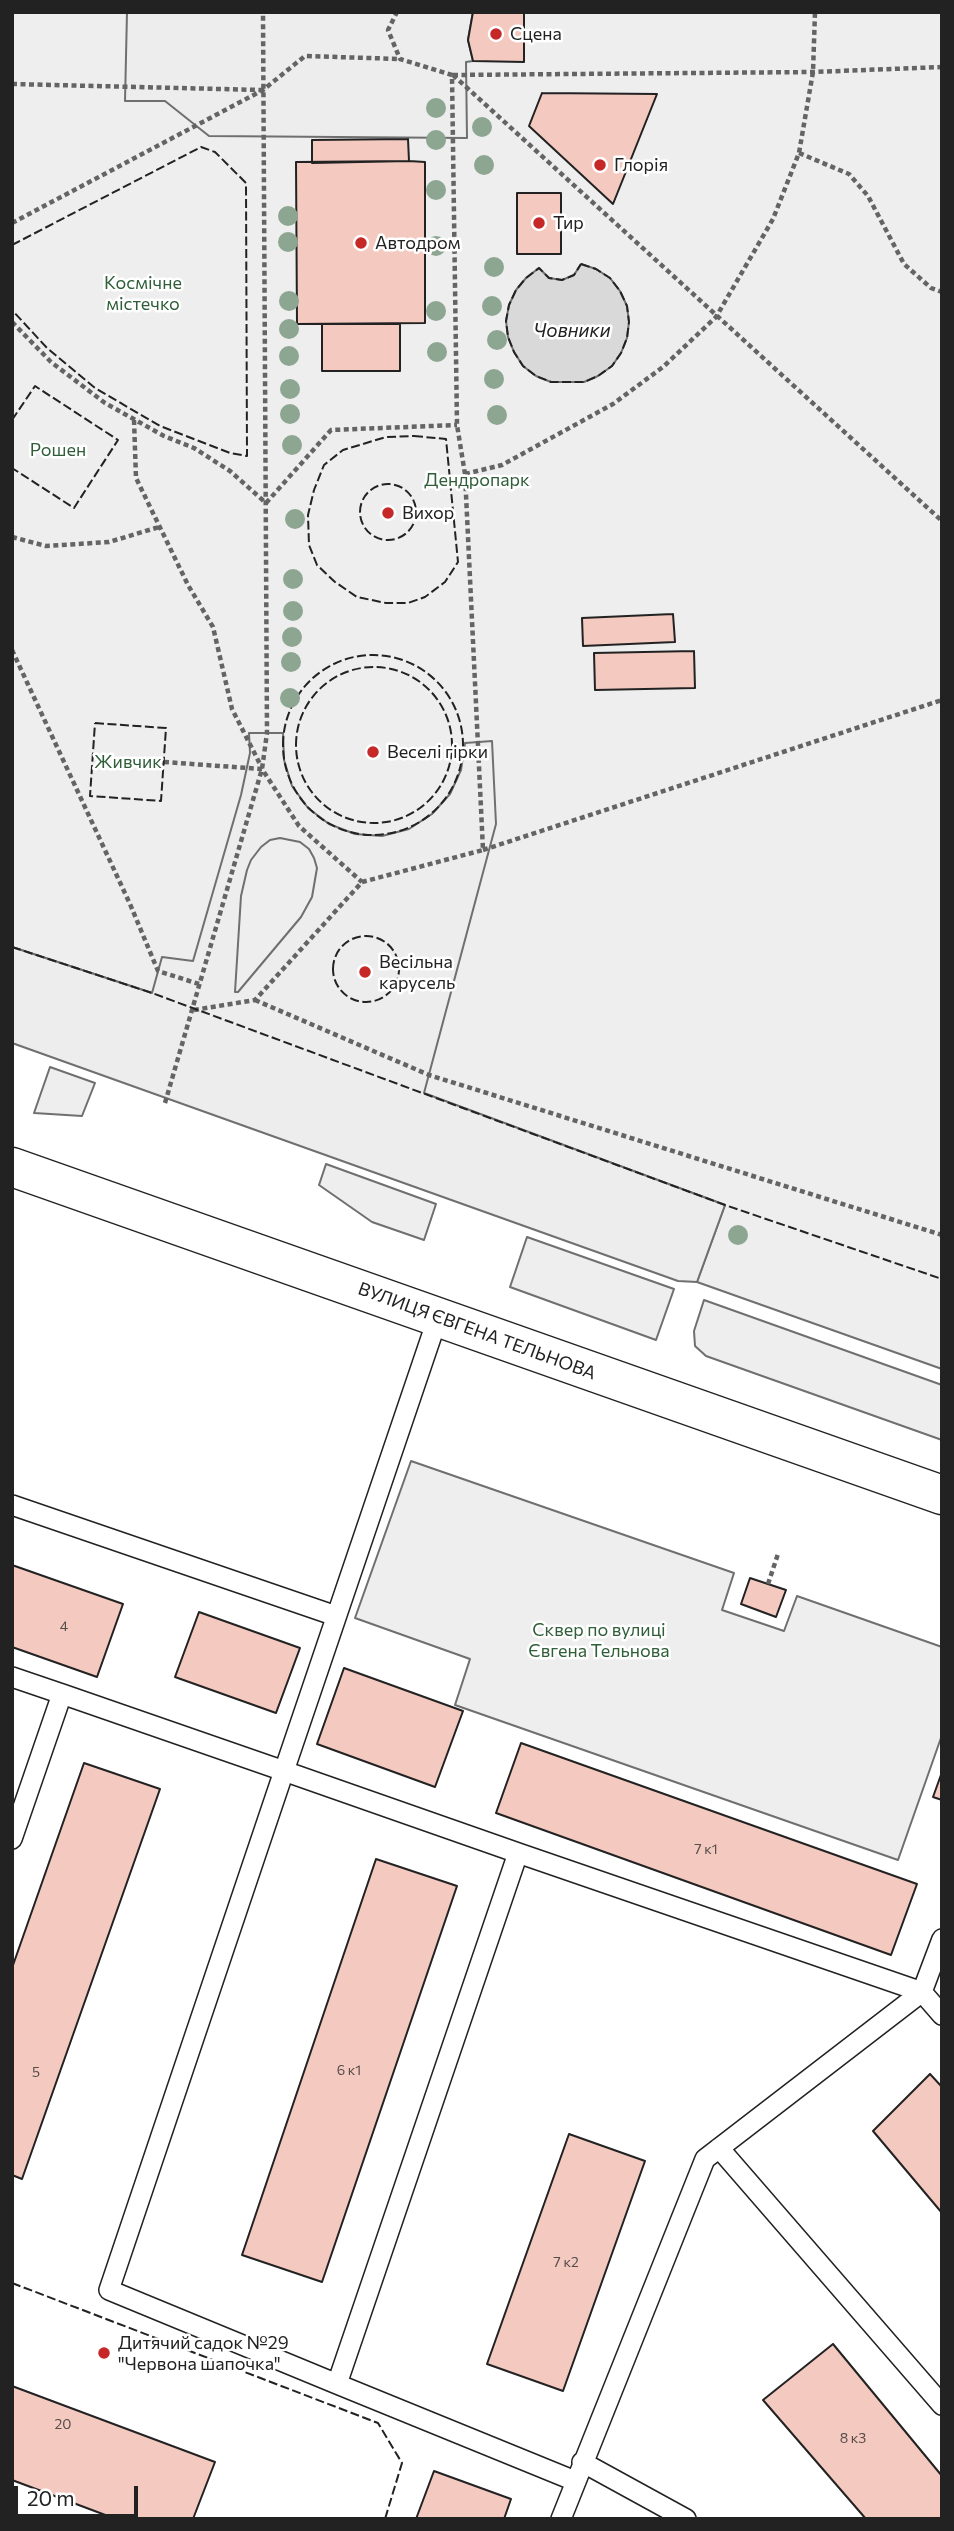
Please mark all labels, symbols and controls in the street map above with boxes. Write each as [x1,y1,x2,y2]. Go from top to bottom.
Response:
place label: Сцена [510,23,562,45]
marker: Сцена [488,26,504,42]
place label: Глорія [614,154,668,176]
marker: Глорія [592,157,608,173]
place label: Тир [553,212,584,234]
marker: Тир [531,215,547,231]
place label: Автодром [375,232,461,254]
marker: Автодром [353,235,369,251]
park label: Космічне містечко [104,272,182,314]
water label: Човники [533,320,611,342]
park label: Рошен [30,439,86,461]
park label: Дендропарк [424,469,530,491]
place label: Вихор [402,502,454,524]
marker: Вихор [380,505,396,521]
place label: Веселі гірки [387,741,488,763]
marker: Веселі гірки [365,744,381,760]
park label: Живчик [94,751,162,773]
place label: Весільна карусель [379,951,455,993]
marker: Весільна карусель [357,964,373,980]
street label: ВУЛИЦЯ ЄВГЕНА ТЕЛЬНОВА [355,1278,599,1384]
house number: 4 [60,1618,68,1634]
park label: Сквер по вулиці Євгена Тельнова [528,1619,670,1662]
house number: 7 к1 [694,1841,718,1857]
house number: 6 к1 [337,2062,361,2078]
house number: 5 [32,2064,40,2080]
house number: 7 к2 [553,2254,579,2270]
place label: Дитячий садок №29 "Червона шапочка" [118,2332,289,2374]
marker: Дитячий садок №29 "Червона шапочка" [96,2345,112,2361]
house number: 20 [55,2416,71,2432]
house number: 8 к3 [840,2430,866,2446]
scale bar [18,2472,142,2516]
text: 20 m [27,2485,75,2510]

